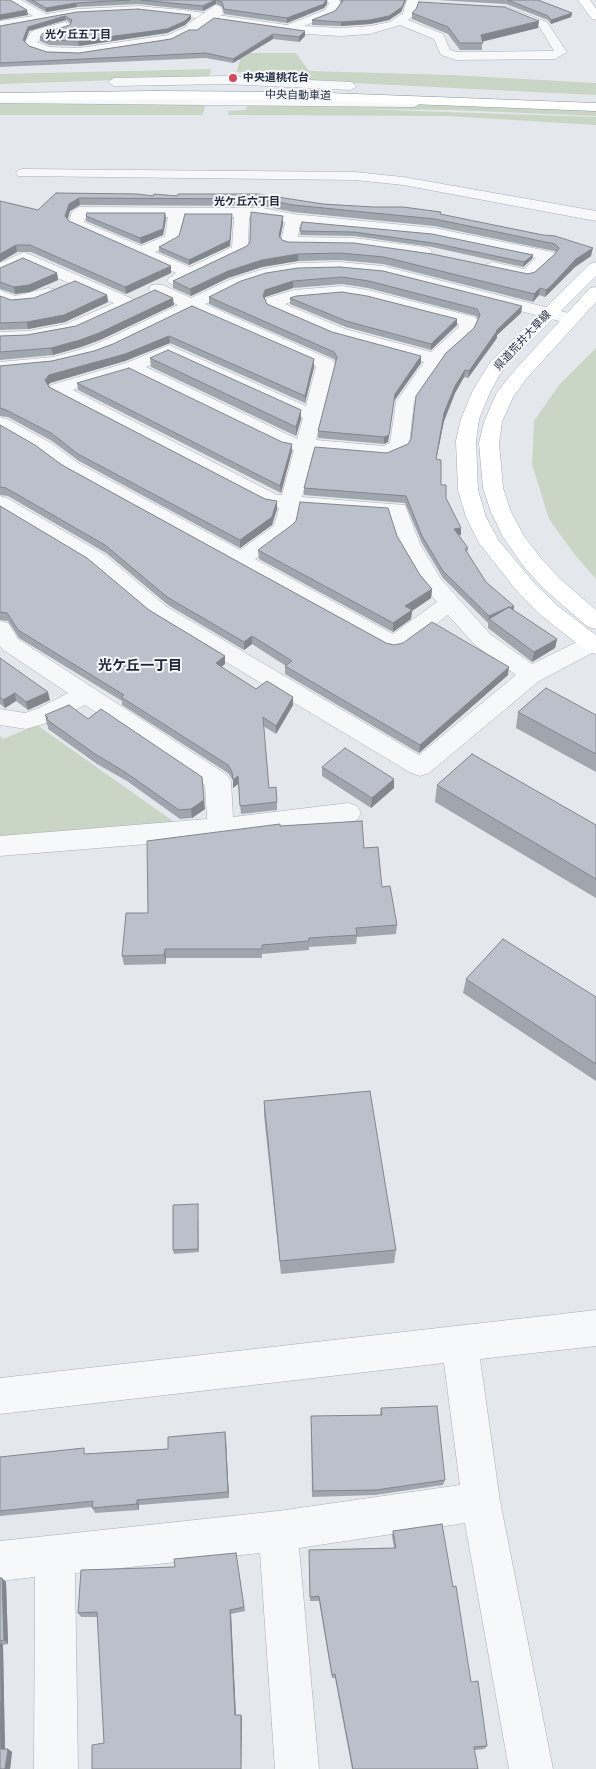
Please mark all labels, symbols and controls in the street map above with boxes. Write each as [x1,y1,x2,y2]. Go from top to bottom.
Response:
district label: 光ケ丘五丁目 [45,28,111,42]
place label: 中央道桃花台 [243,71,309,85]
marker: 中央道桃花台 [227,72,239,84]
street label: 中央自動車道 [265,89,331,103]
district label: 光ケ丘六丁目 [214,195,280,209]
street label: 県道荒井大草線 [492,308,554,374]
district label: 光ケ丘一丁目 [98,659,182,675]

